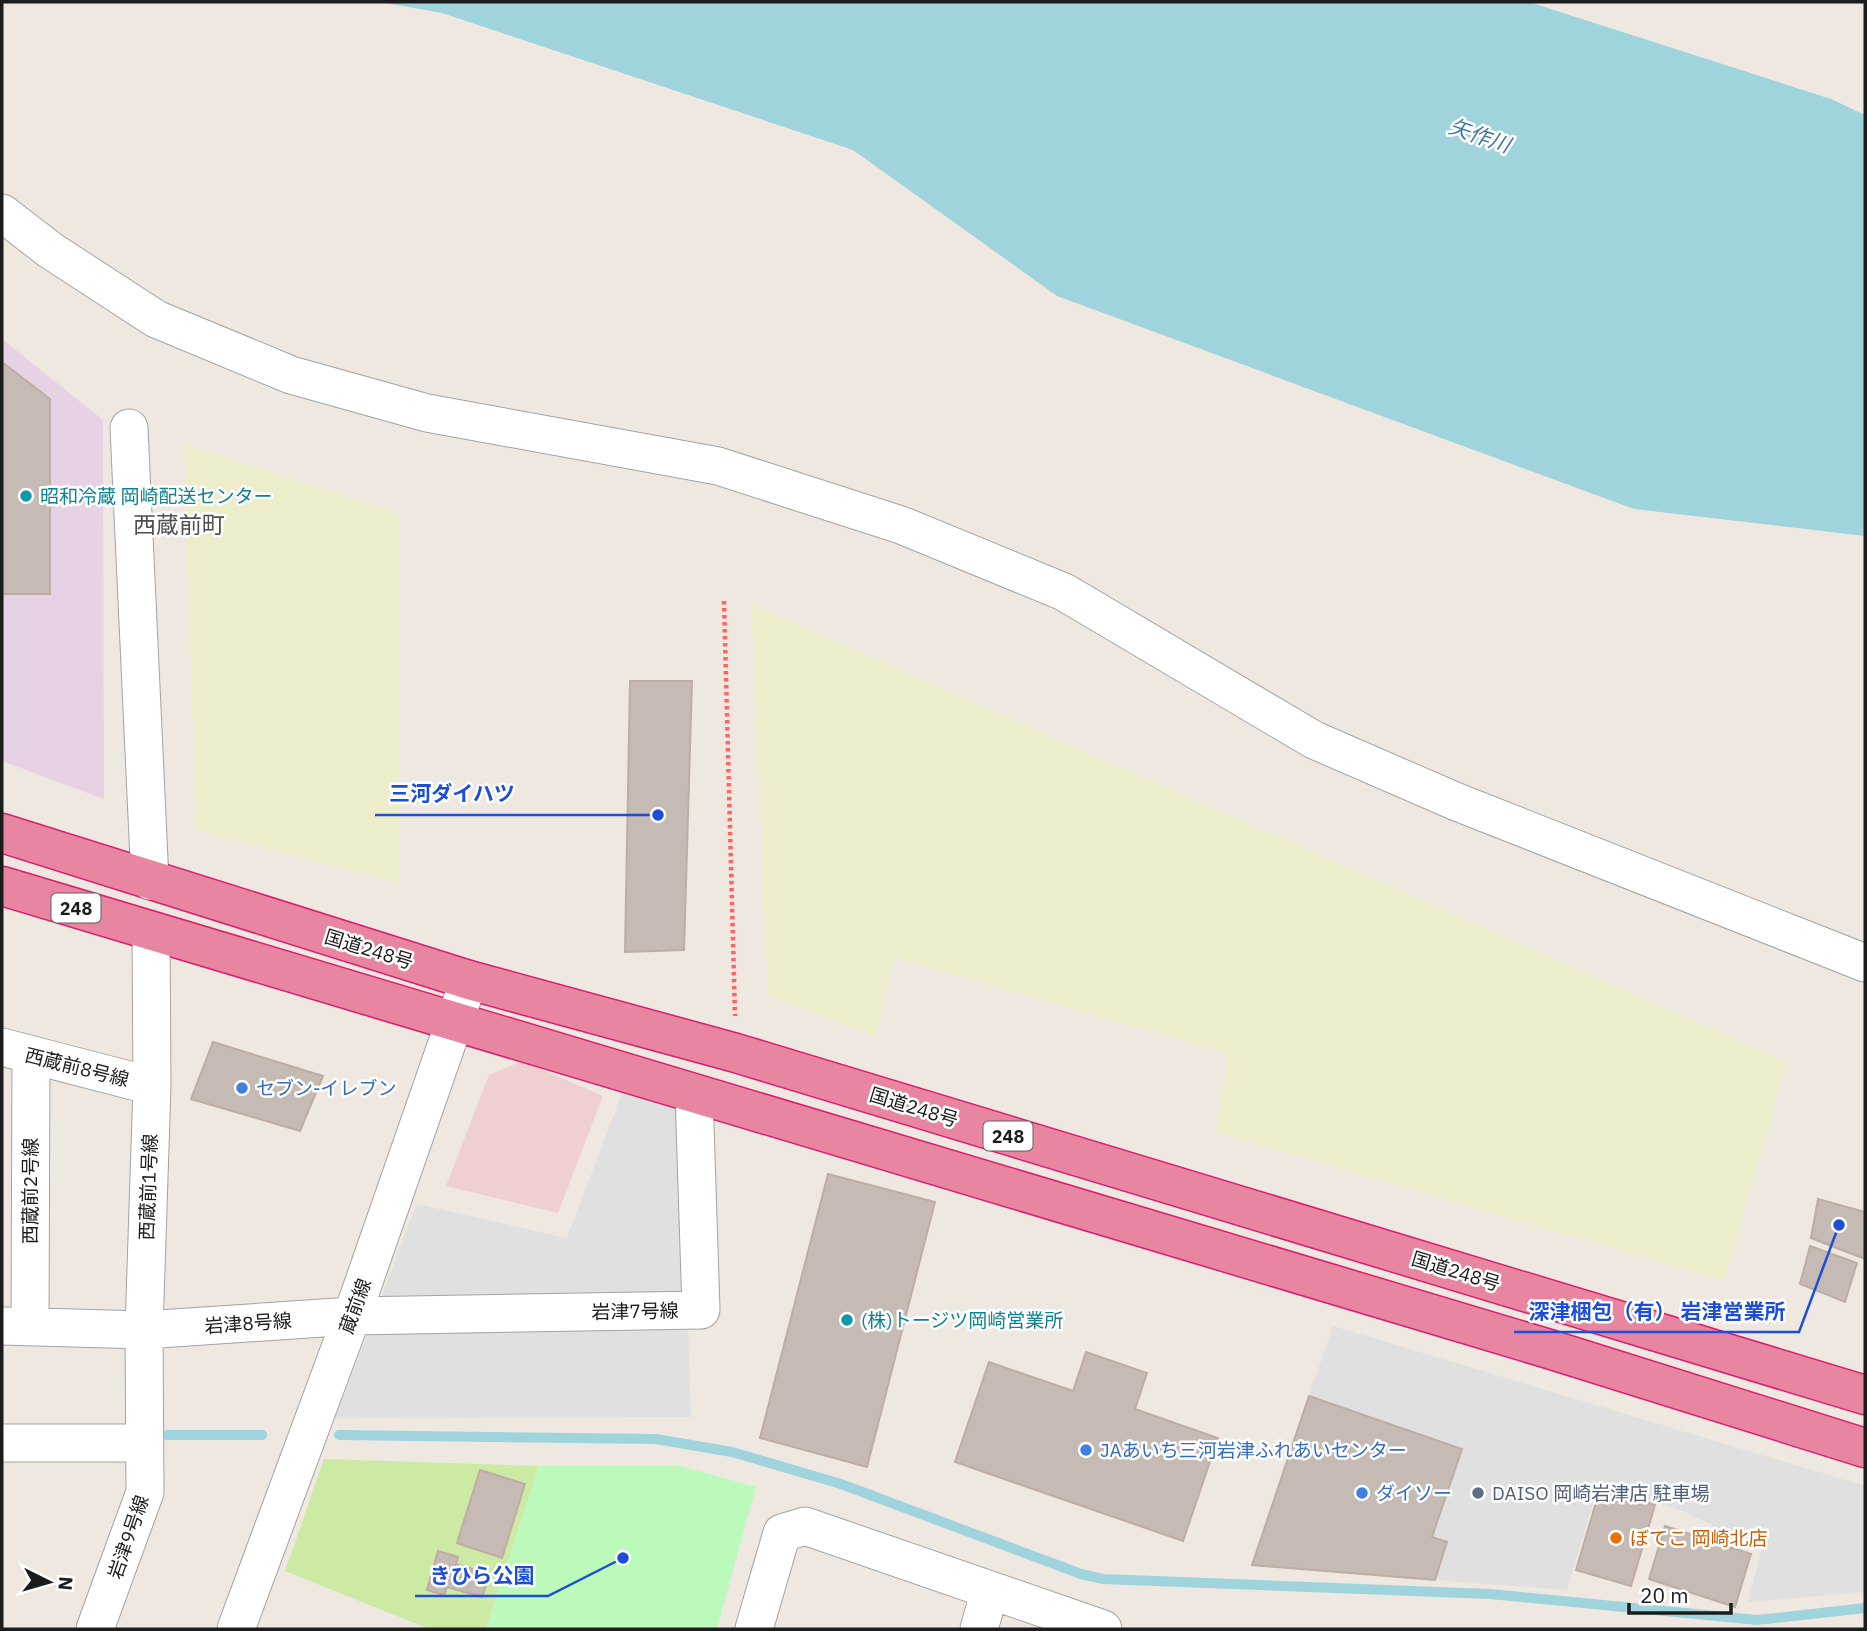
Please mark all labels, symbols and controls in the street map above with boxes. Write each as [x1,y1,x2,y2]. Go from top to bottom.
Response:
water label: 矢作川 [1446,112,1516,159]
place label: 昭和冷蔵 岡崎配送センター [40,484,273,508]
marker: 昭和冷蔵 岡崎配送センター [18,488,34,504]
district label: 西蔵前町 [133,509,225,539]
callout: 三河ダイハツ [375,773,529,815]
text: 三河ダイハツ [389,779,515,807]
road number: 248 [52,894,100,923]
street label: 国道248号 [322,924,416,974]
street label: 西蔵前8号線 [22,1042,132,1092]
place label: セブン-イレブン [256,1076,397,1100]
marker: セブン-イレブン [234,1080,250,1096]
street label: 国道248号 [867,1082,961,1132]
road number: 248 [984,1121,1032,1150]
street label: 西蔵前1号線 [134,1133,162,1241]
street label: 西蔵前2号線 [18,1138,42,1244]
street label: 国道248号 [1409,1246,1503,1296]
street label: 蔵前線 [334,1275,376,1337]
callout: 深津梱包（有） 岩津営業所 [1514,1290,1799,1332]
text: 深津梱包（有） 岩津営業所 [1529,1297,1785,1325]
street label: 岩津7号線 [591,1298,679,1324]
street label: 岩津8号線 [204,1308,292,1338]
place label: (株)トージツ岡崎営業所 [861,1308,1063,1332]
marker: (株)トージツ岡崎営業所 [839,1312,855,1328]
place label: JAあいち三河岩津ふれあいセンター [1100,1438,1407,1462]
marker: JAあいち三河岩津ふれあいセンター [1078,1442,1094,1458]
place label: ダイソー [1376,1481,1452,1505]
place label: DAISO 岡崎岩津店 駐車場 [1492,1481,1710,1505]
marker: ダイソー [1354,1485,1370,1501]
marker: DAISO 岡崎岩津店 駐車場 [1470,1485,1486,1501]
street label: 岩津9号線 [102,1492,154,1582]
place label: ぼてこ 岡崎北店 [1630,1526,1768,1550]
marker: ぼてこ 岡崎北店 [1608,1530,1624,1546]
north arrow [14,1547,84,1617]
callout: きひら公園 [415,1554,548,1596]
text: きひら公園 [430,1561,535,1589]
scale bar [1629,1572,1730,1616]
text: N [53,1576,78,1591]
text: 20 m [1640,1581,1689,1609]

